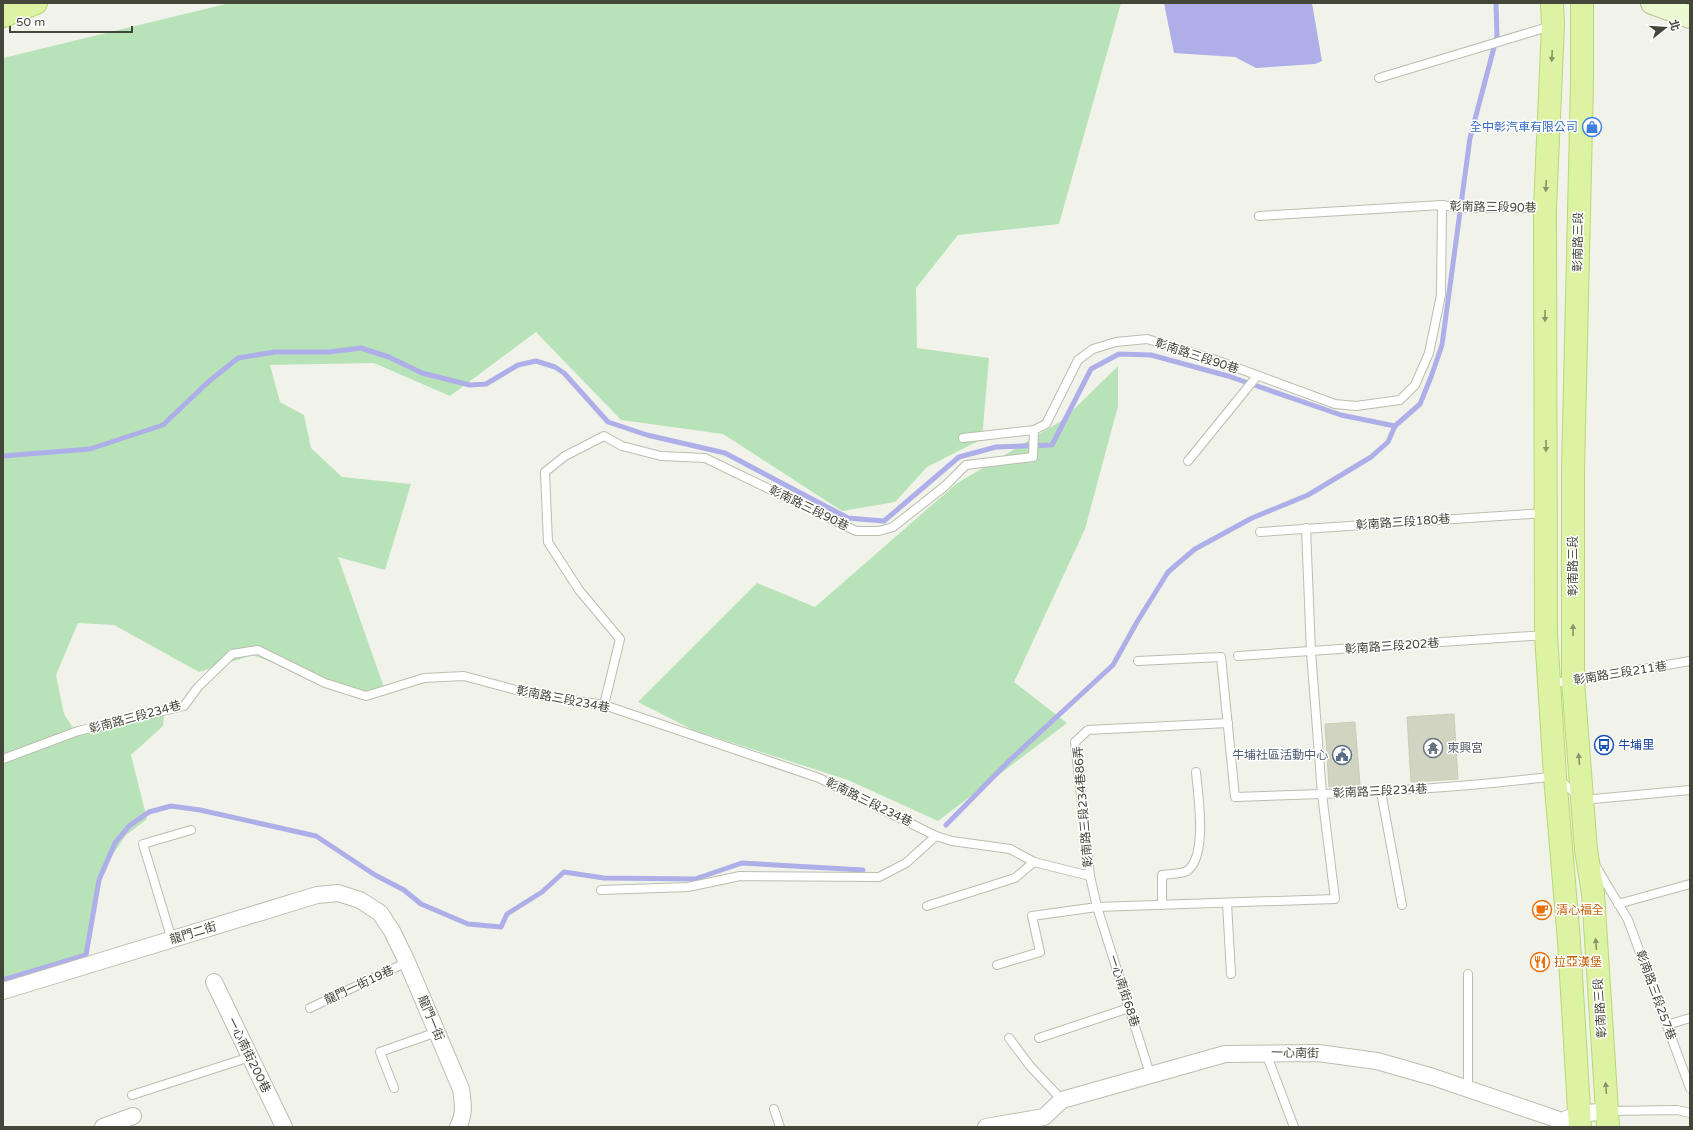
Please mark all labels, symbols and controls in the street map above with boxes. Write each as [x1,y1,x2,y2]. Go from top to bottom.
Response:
scale bar [10,8,132,34]
north arrow [1645,8,1685,48]
text: 50 m [16,15,45,29]
text: 北 [1666,18,1682,32]
one-way arrow [1548,50,1555,62]
shop icon: 全中彰汽車有限公司 [1581,116,1603,138]
place label: 全中彰汽車有限公司 [1470,120,1578,134]
one-way arrow [1542,180,1549,192]
street label: 彰南路三段90巷 [1449,199,1537,215]
street label: 彰南路三段 [1570,212,1586,272]
one-way arrow [1542,310,1548,323]
street label: 彰南路三段90巷 [1153,336,1241,376]
one-way arrow [1543,440,1549,453]
street label: 彰南路三段90巷 [767,483,851,533]
street label: 彰南路三段180巷 [1355,512,1451,532]
street label: 彰南路三段 [1566,536,1580,596]
one-way arrow [1570,623,1576,636]
street label: 彰南路三段202巷 [1344,636,1440,656]
street label: 彰南路三段211巷 [1572,659,1668,687]
street label: 彰南路三段234巷 [515,683,611,715]
street label: 彰南路三段234巷 [87,698,183,736]
bus stop icon: 牛埔里 [1593,734,1615,756]
temple icon: 東興宮 [1422,737,1444,759]
place label: 牛埔里 [1618,738,1654,752]
place label: 東興宮 [1447,741,1483,755]
public building icon: 牛埔社區活動中心 [1331,744,1353,766]
street label: 彰南路三段234巷86弄 [1071,746,1095,868]
place label: 牛埔社區活動中心 [1232,748,1328,762]
one-way arrow [1576,753,1583,765]
street label: 彰南路三段234巷 [823,775,915,829]
street label: 彰南路三段234巷 [1332,782,1428,800]
cafe icon: 清心福全 [1531,899,1553,921]
place label: 清心福全 [1556,903,1604,917]
street label: 龍門二街 [168,919,218,947]
one-way arrow [1593,938,1600,950]
street label: 彰南路三段257巷 [1633,948,1679,1042]
restaurant icon: 拉亞漢堡 [1529,951,1551,973]
street label: 一心南街68巷 [1106,953,1142,1029]
place label: 拉亞漢堡 [1554,955,1602,969]
street label: 龍門一街19巷 [322,963,396,1007]
street label: 彰南路三段 [1591,978,1609,1038]
street label: 龍門一街 [415,993,447,1043]
street label: 一心南街200巷 [225,1015,273,1095]
street label: 一心南街 [1271,1046,1319,1060]
one-way arrow [1602,1082,1609,1094]

